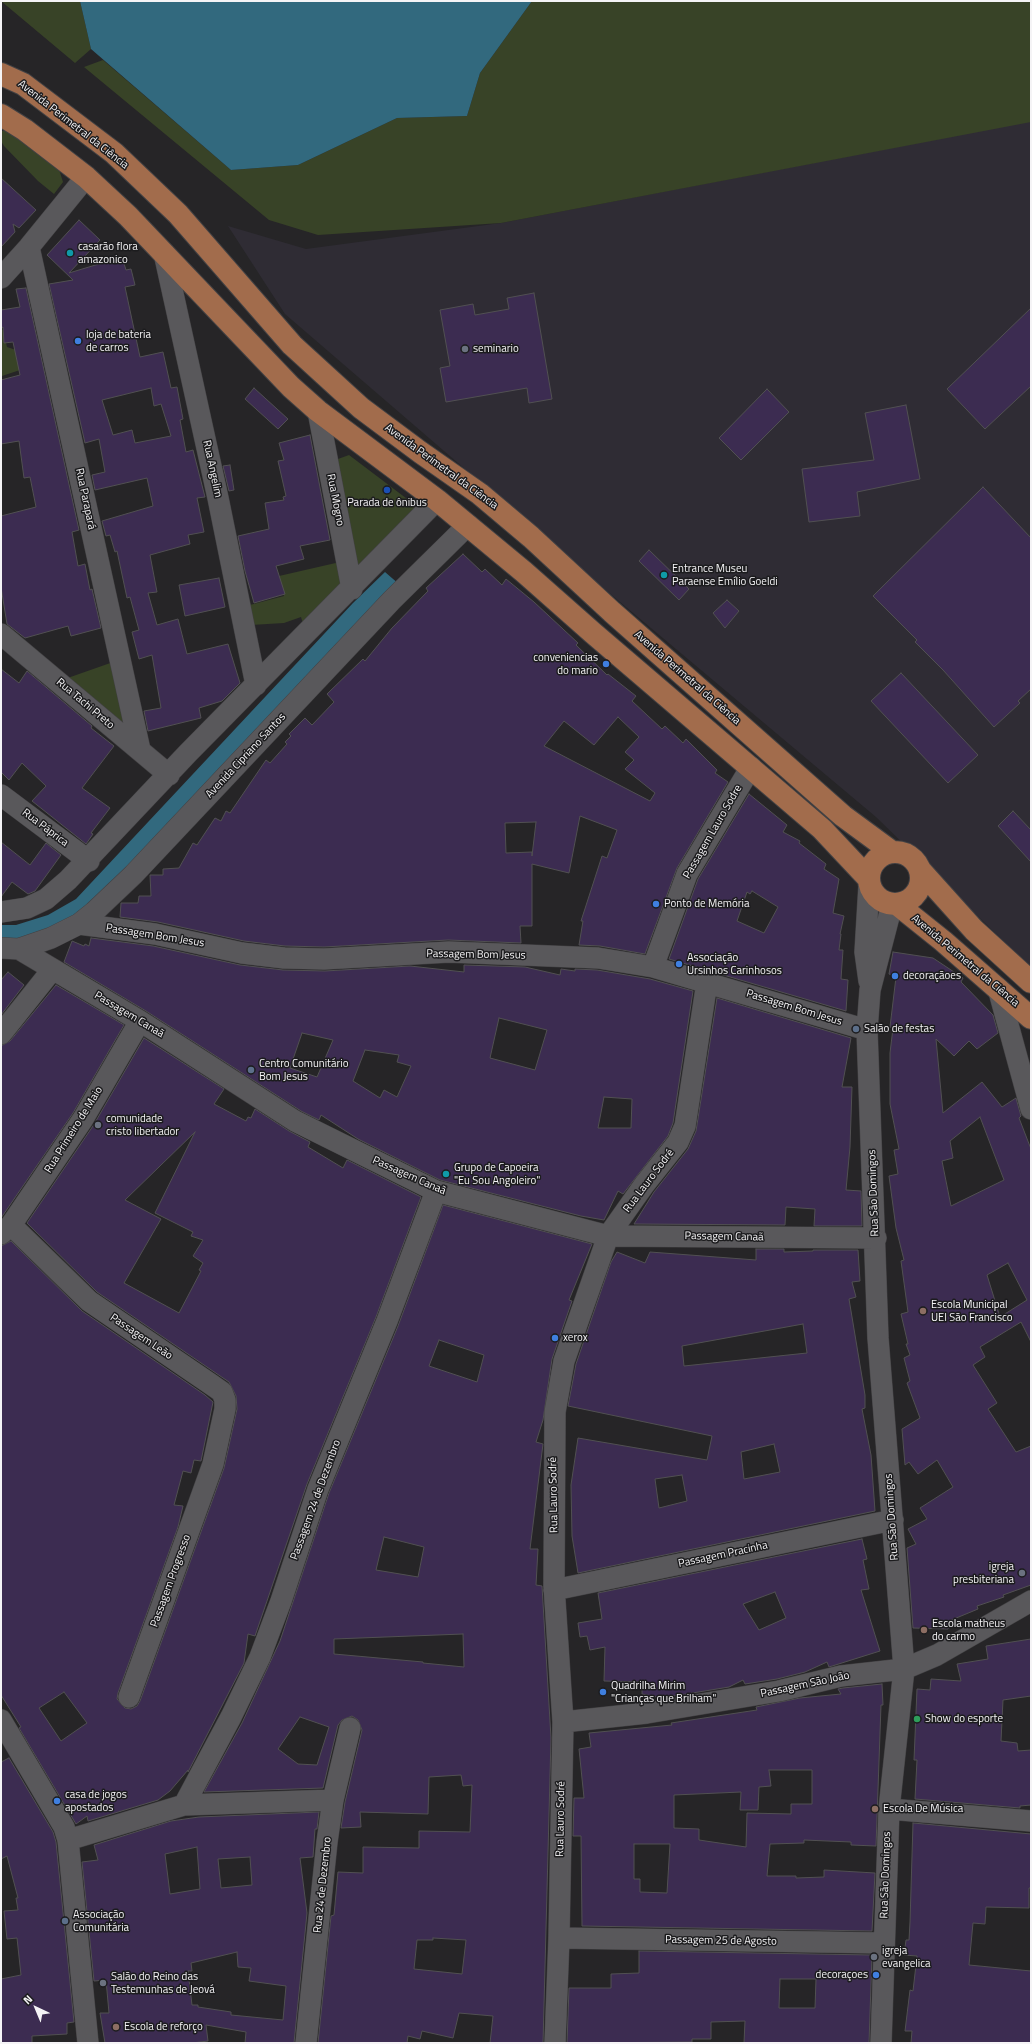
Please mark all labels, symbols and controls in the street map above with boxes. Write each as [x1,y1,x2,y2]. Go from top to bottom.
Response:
street label: Avenida Perimetral da Ciência [15,78,131,172]
place label: casarão flora amazonico [78,240,138,266]
marker: casarão flora amazonico [65,248,75,258]
place label: loja de bateria de carros [86,328,151,354]
marker: loja de bateria de carros [73,336,83,346]
place label: seminario [473,342,519,356]
marker: seminario [460,344,470,354]
street label: Avenida Perimetral da Ciência [382,422,500,512]
street label: Rua Angelim [199,439,225,499]
street label: Rua Parapará [72,467,98,531]
street label: Rua Mogno [323,473,347,527]
marker: Parada de ônibus [382,485,392,495]
place label: Parada de ônibus [347,496,427,510]
place label: Entrance Museu Paraense Emílio Goeldi [672,562,778,588]
marker: Entrance Museu Paraense Emílio Goeldi [659,570,669,580]
street label: Avenida Perimetral da Ciência [631,628,743,728]
place label: conveniencias do mario [533,651,598,677]
marker: conveniencias do mario [601,659,611,669]
street label: Rua Tachi Preto [53,676,117,732]
street label: Avenida Cipriano Santos [203,711,289,801]
street label: Passagem Lauro Sodre [681,783,745,881]
street label: Rua Páprica [19,806,71,850]
place label: Ponto de Memória [664,897,750,911]
marker: Ponto de Memória [651,899,661,909]
street label: Avenida Perimetral da Ciência [908,912,1022,1010]
street label: Passagem Bom Jesus [105,922,205,950]
street label: Passagem Bom Jesus [426,948,526,962]
place label: Associação Ursinhos Carinhosos [687,951,782,977]
marker: Associação Ursinhos Carinhosos [674,959,684,969]
place label: decoraçãoes [903,969,961,983]
marker: decoraçãoes [890,971,900,981]
street label: Passagem Bom Jesus [744,987,844,1029]
street label: Passagem Canaã [92,989,166,1041]
place label: Salão de festas [864,1022,934,1036]
marker: Salão de festas [851,1024,861,1034]
place label: Centro Comunitário Bom Jesus [259,1057,349,1083]
marker: Centro Comunitário Bom Jesus [246,1065,256,1075]
street label: Rua Primeiro de Maio [42,1084,106,1176]
place label: comunidade cristo libertador [106,1112,179,1138]
marker: comunidade cristo libertador [93,1120,103,1130]
street label: Rua Lauro Sodré [621,1147,677,1215]
street label: Rua São Domingos [866,1149,882,1237]
street label: Passagem Canaã [370,1154,448,1198]
place label: Grupo de Capoeira "Eu Sou Angoleiro" [454,1161,540,1187]
marker: Grupo de Capoeira "Eu Sou Angoleiro" [441,1169,451,1179]
street label: Passagem Canaã [684,1230,764,1244]
place label: Escola Municipal UEI São Francisco [931,1298,1013,1324]
marker: Escola Municipal UEI São Francisco [918,1306,928,1316]
street label: Passagem Leão [107,1311,175,1363]
place label: xerox [563,1331,588,1345]
marker: xerox [550,1333,560,1343]
street label: Passagem 24 de Dezembro [288,1438,344,1562]
street label: Rua Lauro Sodré [547,1457,561,1533]
street label: Rua São Domingos [882,1473,902,1561]
street label: Passagem Progresso [148,1533,194,1629]
street label: Passagem Pracinha [677,1539,769,1571]
place label: igreja presbiteriana [953,1560,1014,1586]
marker: igreja presbiteriana [1017,1568,1027,1578]
place label: Escola matheus do carmo [932,1617,1005,1643]
marker: Escola matheus do carmo [919,1625,929,1635]
street label: Passagem São João [759,1669,851,1701]
place label: Quadrilha Mirim "Crianças que Brilham" [611,1679,716,1705]
marker: Quadrilha Mirim "Crianças que Brilham" [598,1687,608,1697]
place label: Show do esporte [925,1712,1003,1726]
marker: Show do esporte [912,1714,922,1724]
street label: Rua Lauro Sodré [554,1781,568,1857]
place label: casa de jogos apostados [65,1788,127,1814]
marker: casa de jogos apostados [52,1796,62,1806]
place label: Escola De Música [883,1802,963,1816]
marker: Escola De Música [870,1804,880,1814]
street label: Rua São Domingos [878,1831,894,1919]
street label: Rua 24 de Dezembro [311,1836,335,1934]
place label: Associação Comunitária [73,1908,129,1934]
marker: Associação Comunitária [60,1916,70,1926]
street label: Passagem 25 de Agosto [665,1933,777,1949]
place label: igreja evangelica [882,1944,931,1970]
marker: igreja evangelica [869,1952,879,1962]
place label: decoraçoes [816,1968,868,1982]
place label: Salão do Reino das Testemunhas de Jeová [111,1970,215,1996]
marker: decoraçoes [871,1970,881,1980]
marker: Salão do Reino das Testemunhas de Jeová [98,1978,108,1988]
north arrow [16,1988,56,2028]
text: N [19,1991,36,2008]
place label: Escola de reforço [124,2020,203,2034]
marker: Escola de reforço [111,2022,121,2032]

